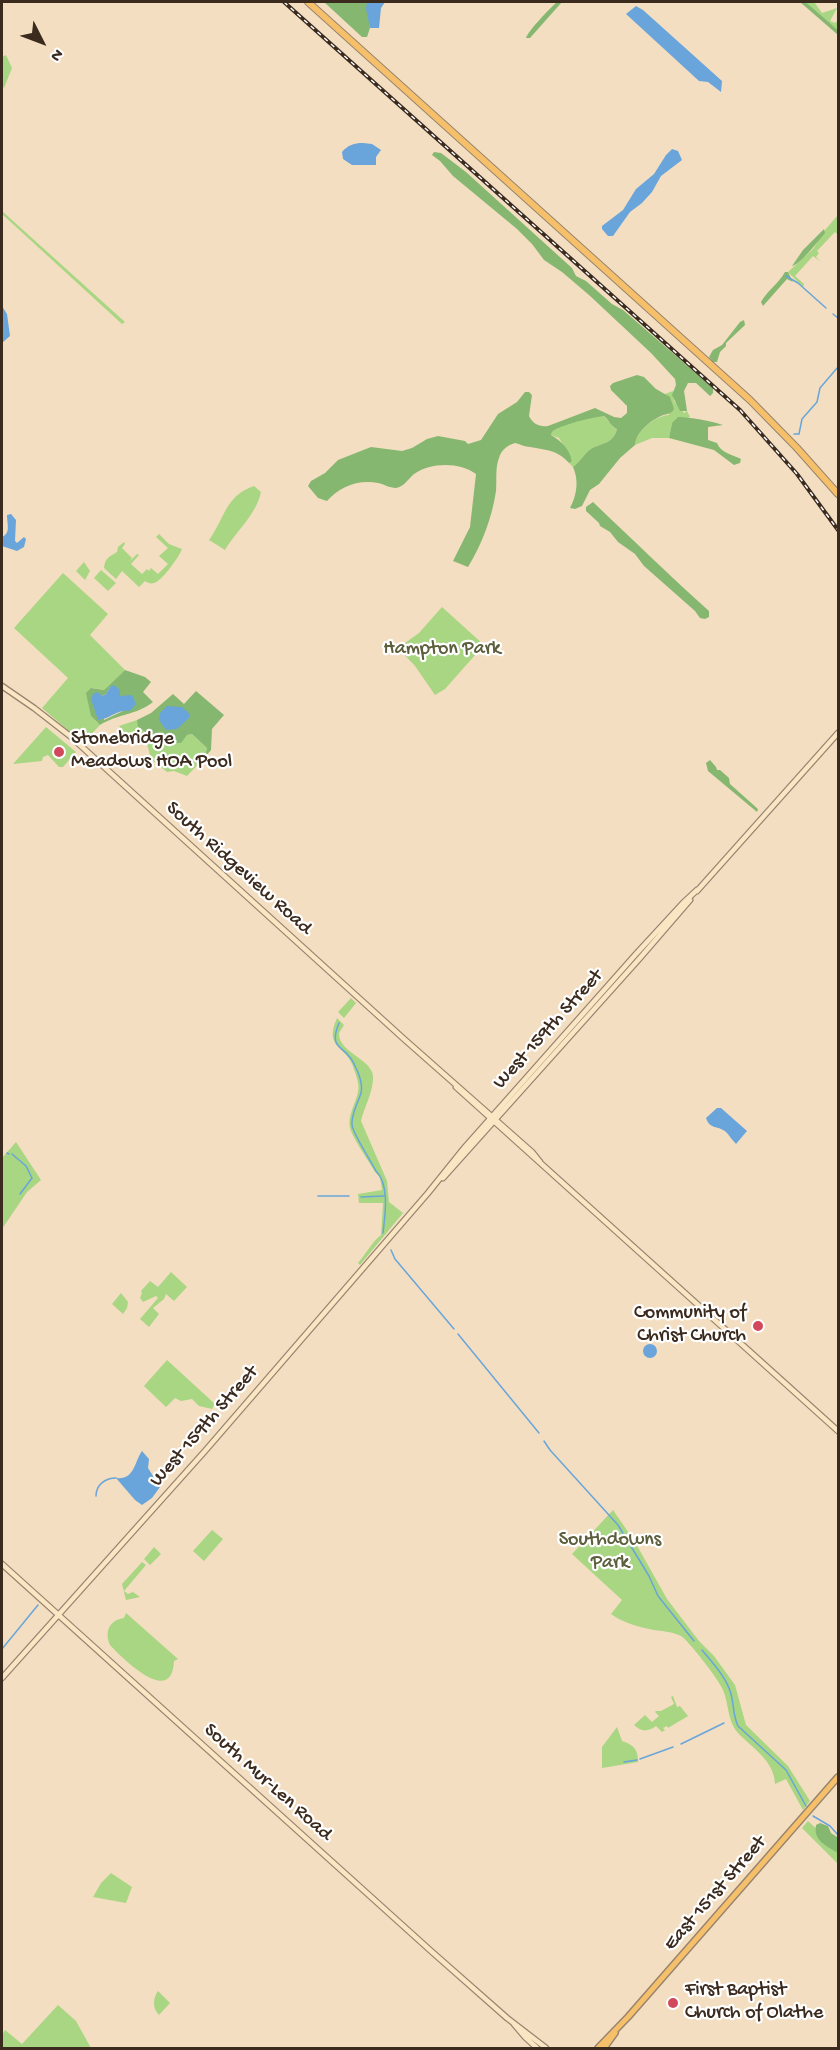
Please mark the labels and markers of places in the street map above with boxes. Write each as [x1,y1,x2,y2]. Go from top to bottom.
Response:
place label: Stonebridge Meadows HOA Pool [71,728,232,775]
marker: Stonebridge Meadows HOA Pool [52,745,66,759]
place label: Community of Christ Church [634,1302,746,1349]
marker: Community of Christ Church [751,1319,765,1333]
place label: First Baptist Church of Olathe [685,1979,823,2026]
marker: First Baptist Church of Olathe [666,1996,680,2010]

